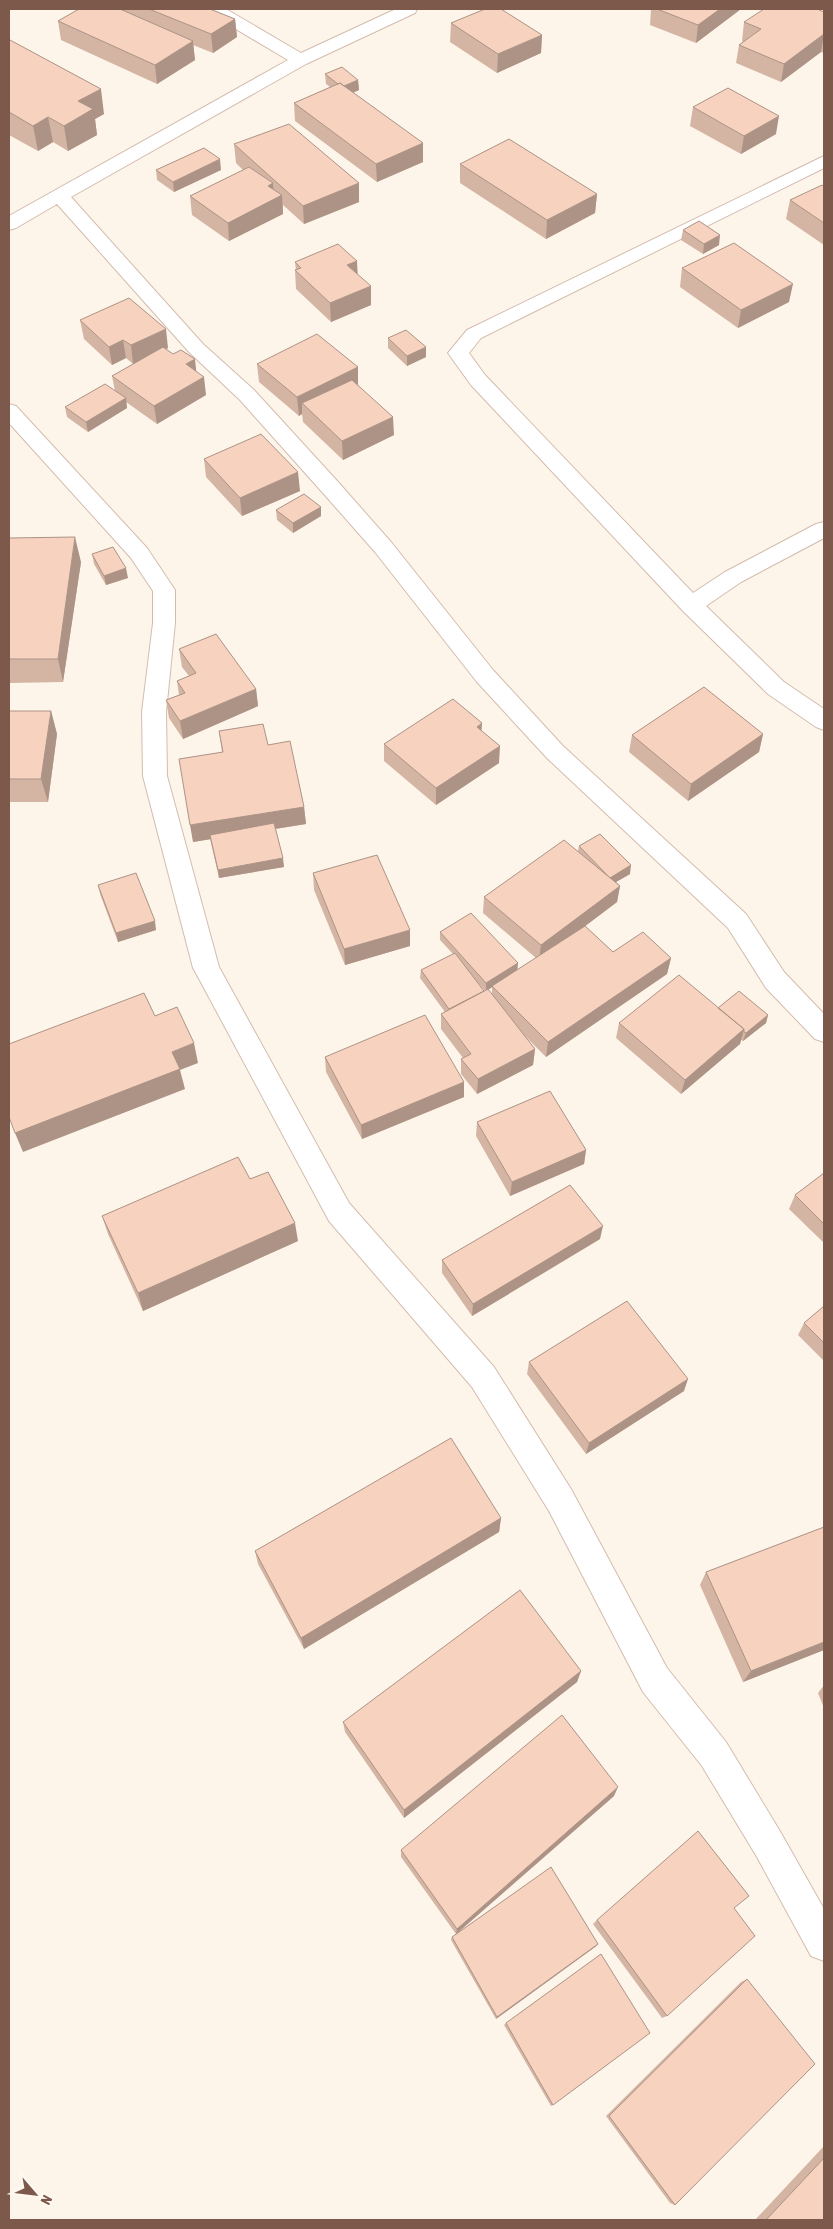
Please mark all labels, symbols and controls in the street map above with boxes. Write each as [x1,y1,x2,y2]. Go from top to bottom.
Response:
north arrow [10,2169,60,2219]
text: N [37,2193,55,2208]

